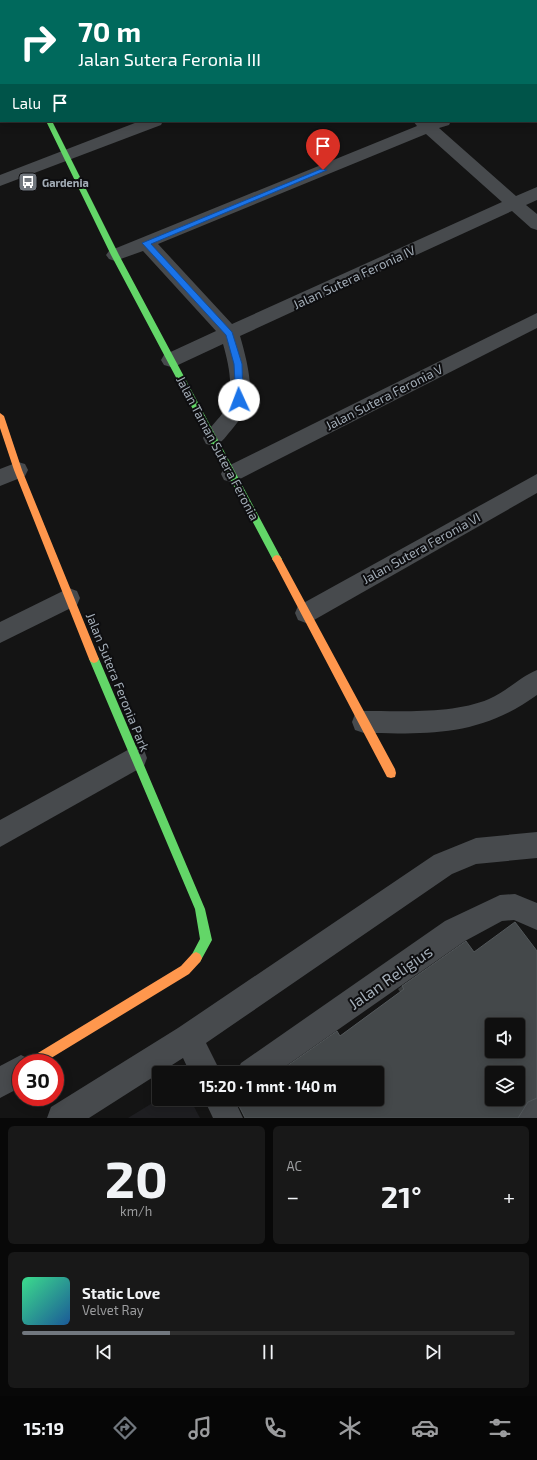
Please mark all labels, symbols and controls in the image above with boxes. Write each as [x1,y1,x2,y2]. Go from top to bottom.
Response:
text: 70 m [78,14,141,48]
icon: right [12,16,64,68]
text: Jalan Sutera Feronia III [78,48,261,70]
icon: arrive [49,92,71,114]
text: Lalu [12,94,41,112]
pin [306,129,340,170]
icon: arrive [312,135,334,157]
bus stop icon: Gardenia [17,171,39,193]
place label: Gardenia [42,176,89,189]
street label: Jalan Sutera Feronia IV [290,242,418,312]
street label: Jalan Sutera Feronia V [323,360,445,434]
street label: Jalan Taman Sutera Feronia [173,373,263,523]
position arrow [218,379,260,421]
street label: Jalan Sutera Feronia VI [359,509,483,587]
street label: Jalan Sutera Feronia Park [83,610,153,754]
street label: Jalan Religius [344,941,436,1013]
map controls [485,1018,525,1106]
button: sound [485,1018,525,1058]
speed limit sign: 30 [12,1054,64,1106]
button: layers [485,1066,525,1106]
text: 15:20 · 1 mnt · 140 m [199,1077,337,1095]
text: 20 [105,1146,168,1208]
text: AC [287,1158,302,1174]
text: 21° [381,1178,421,1214]
text: − [287,1183,299,1209]
text: + [503,1183,515,1209]
text: km/h [120,1203,152,1219]
text: Static Love [82,1284,160,1302]
text: Velvet Ray [82,1302,144,1318]
icon: previous [93,1341,115,1363]
icon: pause [257,1341,279,1363]
icon: next [422,1341,444,1363]
icon: directions [111,1414,139,1442]
icon: music [186,1414,214,1442]
icon: phone [261,1414,289,1442]
icon: climate [336,1414,364,1442]
icon: car [411,1414,439,1442]
icon: filters [486,1414,514,1442]
text: 15:19 [23,1417,64,1439]

